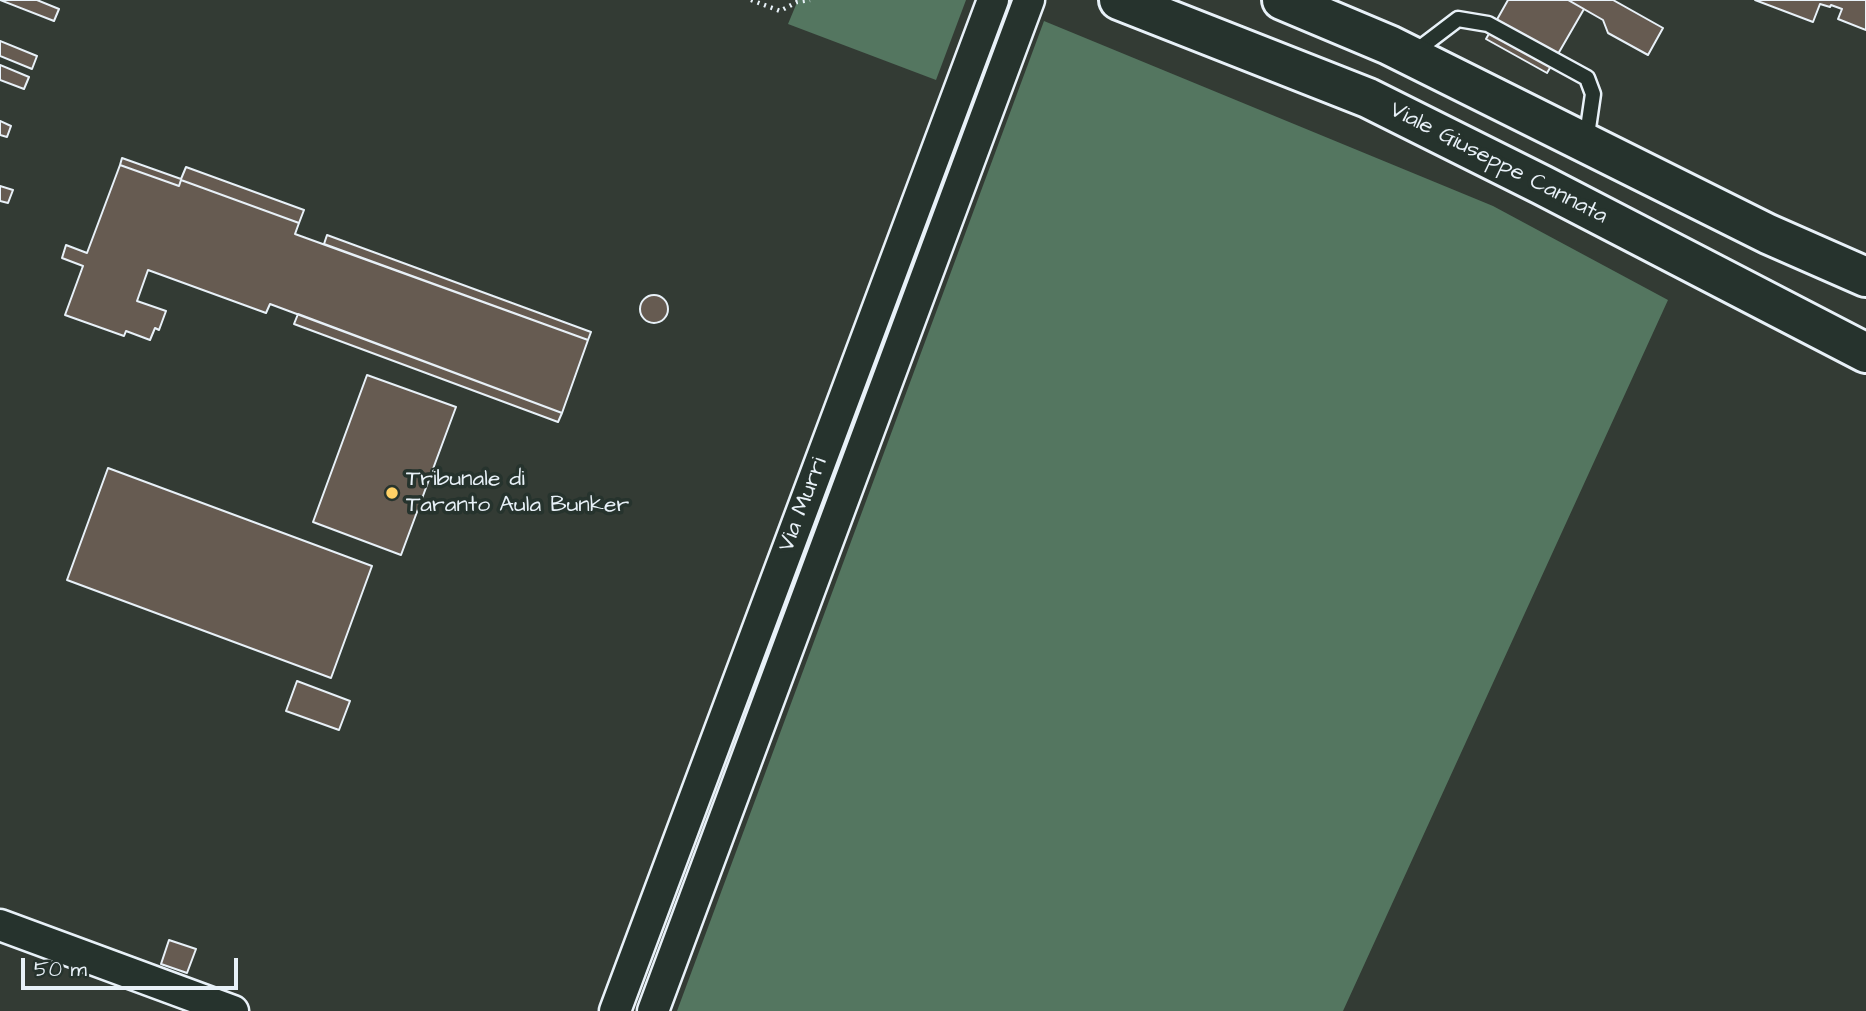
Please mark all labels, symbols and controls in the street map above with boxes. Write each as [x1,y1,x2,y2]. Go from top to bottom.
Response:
street label: Viale Giuseppe Cannata [1384,97,1612,231]
street label: Via Murri [773,454,835,556]
place label: Tribunale di Taranto Aula Bunker [406,466,629,520]
marker: Tribunale di Taranto Aula Bunker [384,485,400,501]
scale bar [24,944,242,988]
text: 50 m [34,955,87,984]

